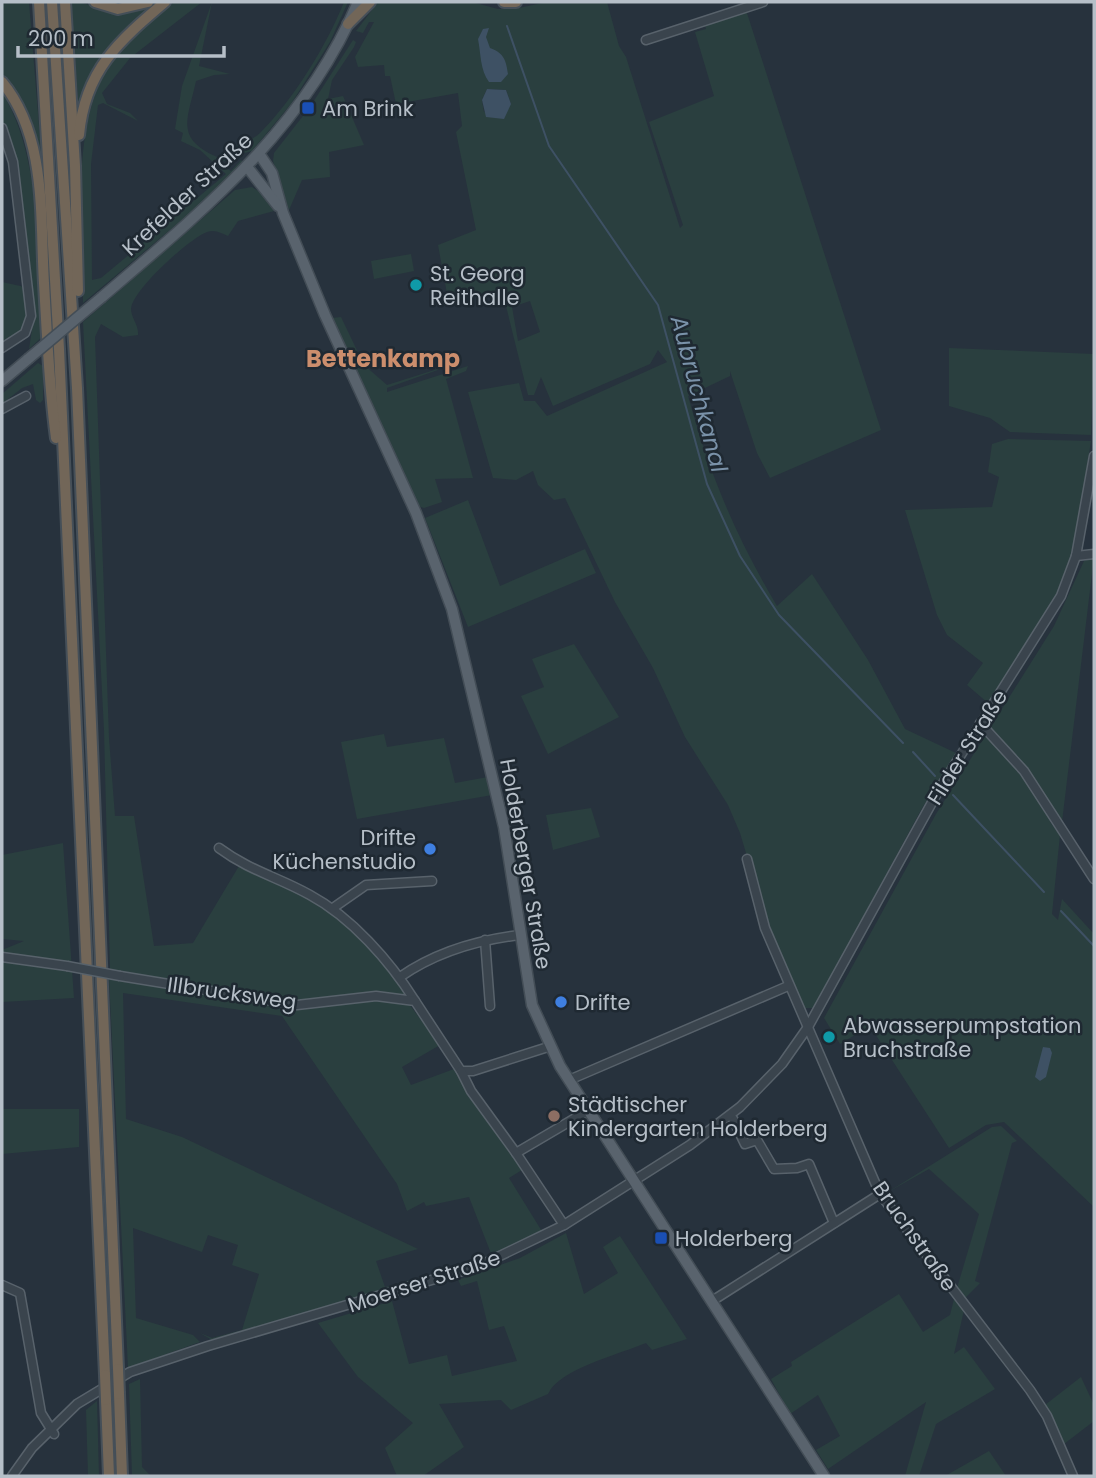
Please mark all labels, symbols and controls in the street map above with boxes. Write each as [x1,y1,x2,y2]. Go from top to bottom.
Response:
scale bar [18,14,224,58]
text: 200 m [28,24,94,53]
place label: Am Brink [322,94,414,123]
marker: Am Brink [300,100,316,116]
street label: Krefelder Straße [115,126,259,262]
place label: St. Georg Reithalle [430,259,525,312]
marker: St. Georg Reithalle [408,277,424,293]
water label: Aubruchkanal [662,311,735,476]
district label: Bettenkamp [306,342,460,375]
street label: Filder Straße [920,684,1014,810]
street label: Holderberger Straße [493,756,559,972]
place label: Drifte Küchenstudio [272,823,416,876]
marker: Drifte Küchenstudio [422,841,438,857]
street label: Illbrucksweg [166,970,298,1016]
place label: Drifte [575,988,630,1017]
marker: Drifte [553,994,569,1010]
place label: Abwasserpumpstation Bruchstraße [843,1011,1082,1064]
marker: Abwasserpumpstation Bruchstraße [821,1029,837,1045]
place label: Städtischer Kindergarten Holderberg [568,1090,828,1143]
marker: Städtischer Kindergarten Holderberg [546,1108,562,1124]
street label: Bruchstraße [866,1175,964,1297]
place label: Holderberg [675,1224,792,1253]
marker: Holderberg [653,1230,669,1246]
street label: Moerser Straße [344,1243,504,1319]

